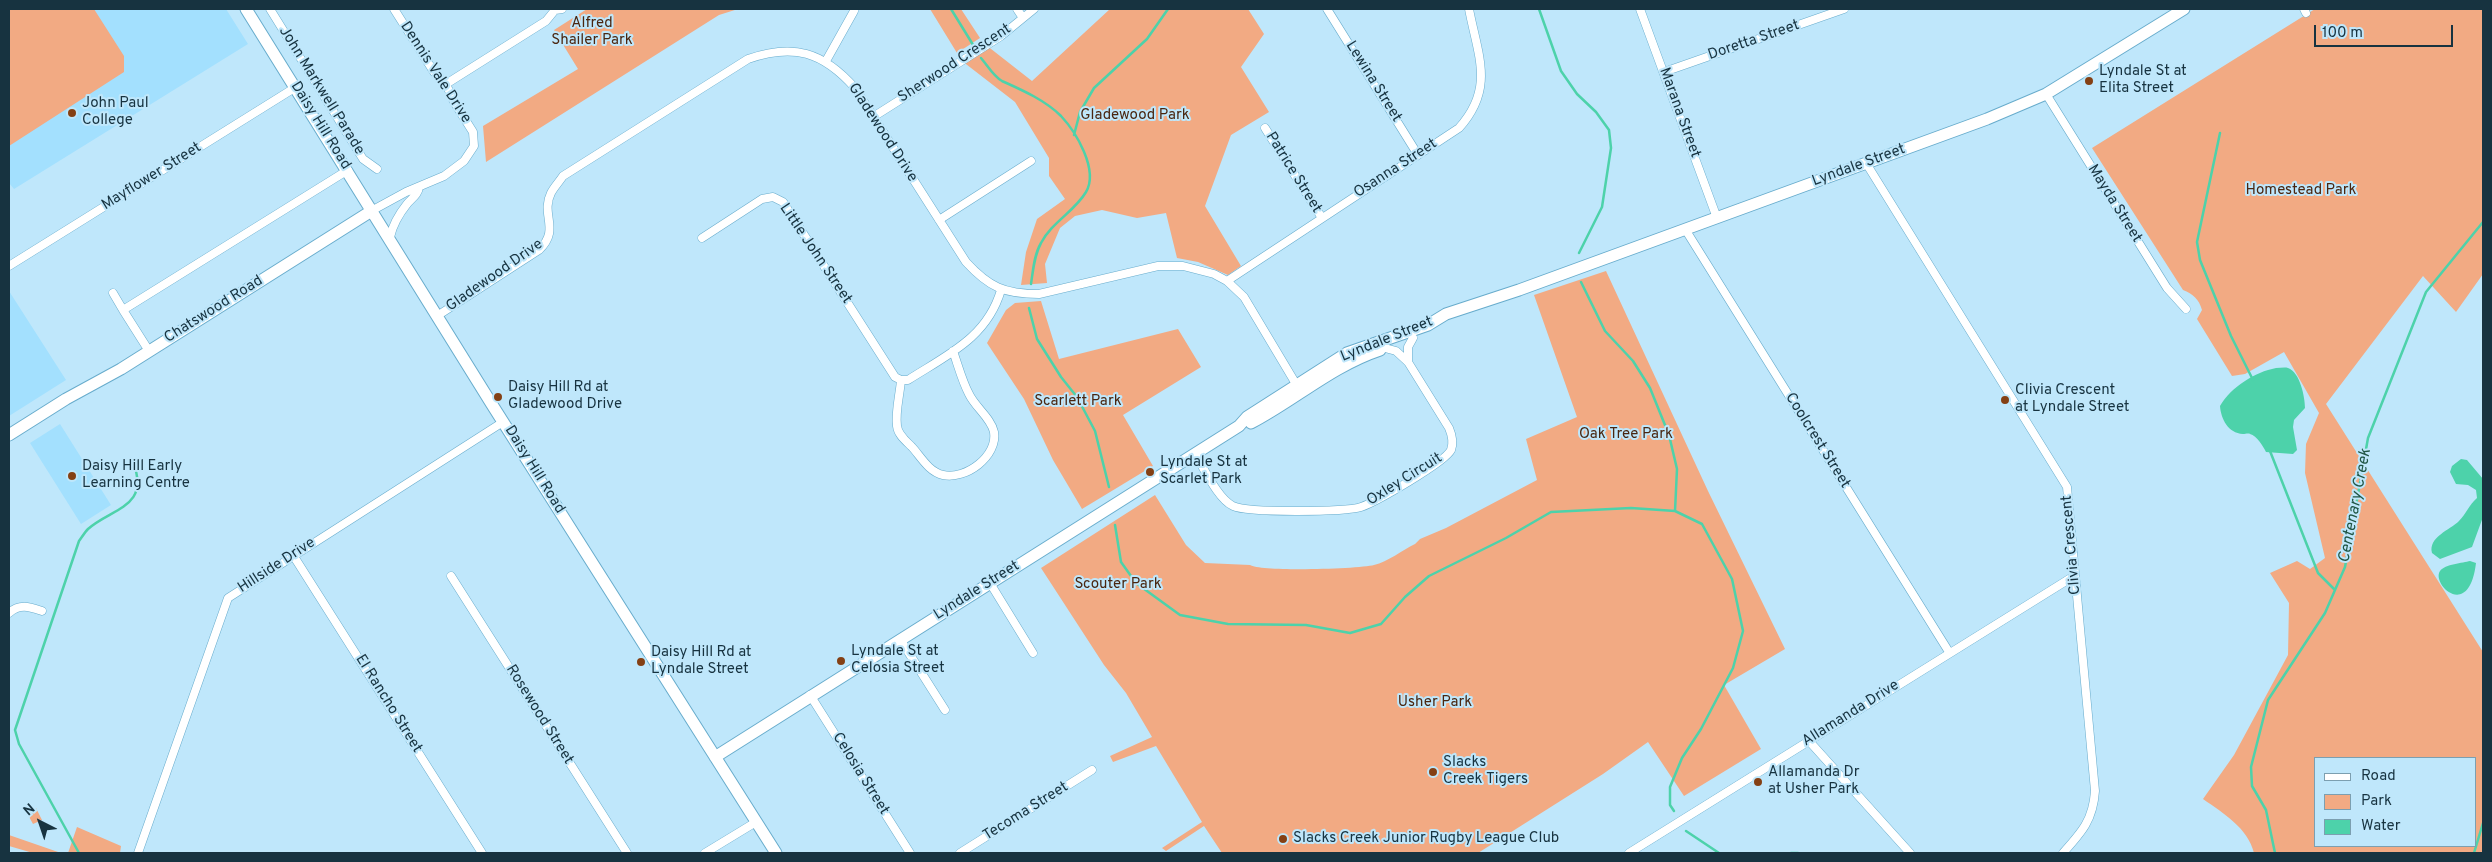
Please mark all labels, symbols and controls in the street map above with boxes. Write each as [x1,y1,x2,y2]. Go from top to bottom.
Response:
park label: Alfred Shailer Park [551,15,633,50]
scale bar [2317,15,2456,47]
street label: Doretta Street [1706,17,1802,65]
street label: Dennis Vale Drive [395,19,475,127]
street label: Sherwood Crescent [895,21,1015,107]
street label: John Markwell Parade [274,24,368,158]
text: 100 m [2322,24,2363,43]
street label: Lewina Street [1341,38,1405,126]
place label: Lyndale St at Elita Street [2099,63,2187,98]
street label: Marana Street [1654,66,1704,160]
marker: Lyndale St at Elita Street [2083,75,2095,87]
street label: Daisy Hill Road [286,79,354,173]
street label: Gladewood Drive [843,80,921,186]
place label: John Paul College [82,95,149,130]
marker: John Paul College [66,107,78,119]
park label: Gladewood Park [1080,107,1190,125]
street label: Patrice Street [1261,129,1325,217]
street label: Osanna Street [1351,135,1441,203]
street label: Mayflower Street [99,139,205,215]
street label: Lyndale Street [1810,141,1908,191]
street label: Mayda Street [2083,162,2145,246]
park label: Homestead Park [2245,182,2357,200]
street label: Little John Street [775,200,855,308]
street label: Gladewood Drive [443,236,547,316]
street label: Chatswood Road [161,272,267,348]
street label: Lyndale Street [1338,313,1436,367]
place label: Daisy Hill Rd at Gladewood Drive [508,379,622,414]
place label: Clivia Crescent at Lyndale Street [2015,382,2130,417]
street label: Coolcrest Street [1780,390,1854,492]
marker: Daisy Hill Rd at Gladewood Drive [492,391,504,403]
park label: Scarlett Park [1034,393,1122,411]
marker: Clivia Crescent at Lyndale Street [1999,394,2011,406]
street label: Daisy Hill Road [500,423,568,517]
park label: Oak Tree Park [1579,426,1673,444]
water label: Centenary Creek [2336,447,2376,565]
street label: Oxley Circuit [1364,450,1446,510]
place label: Lyndale St at Scarlet Park [1160,454,1248,489]
place label: Daisy Hill Early Learning Centre [82,458,190,493]
marker: Lyndale St at Scarlet Park [1144,466,1156,478]
marker: Daisy Hill Early Learning Centre [66,470,78,482]
street label: Clivia Crescent [2059,494,2085,596]
street label: Hillside Drive [235,534,319,598]
street label: Lyndale Street [931,557,1023,625]
park label: Scouter Park [1074,576,1162,594]
place label: Lyndale St at Celosia Street [851,643,945,678]
place label: Daisy Hill Rd at Lyndale Street [651,644,751,679]
street label: El Rancho Street [351,652,425,756]
marker: Lyndale St at Celosia Street [835,655,847,667]
marker: Daisy Hill Rd at Lyndale Street [635,656,647,668]
street label: Rosewood Street [501,662,577,768]
street label: Allamanda Drive [1799,677,1903,751]
park label: Usher Park [1398,694,1472,712]
street label: Celosia Street [828,730,892,818]
place label: Slacks Creek Tigers [1443,754,1528,789]
legend [2314,757,2477,847]
place label: Allamanda Dr at Usher Park [1768,764,1860,799]
marker: Slacks Creek Tigers [1427,766,1439,778]
text: Road [2361,767,2396,786]
marker: Allamanda Dr at Usher Park [1752,776,1764,788]
street label: Tecoma Street [980,779,1072,845]
text: Park [2361,792,2392,811]
north arrow [15,797,65,847]
text: N [20,801,39,820]
text: Water [2361,817,2400,836]
place label: Slacks Creek Junior Rugby League Club [1293,830,1559,848]
marker: Slacks Creek Junior Rugby League Club [1277,833,1289,845]

